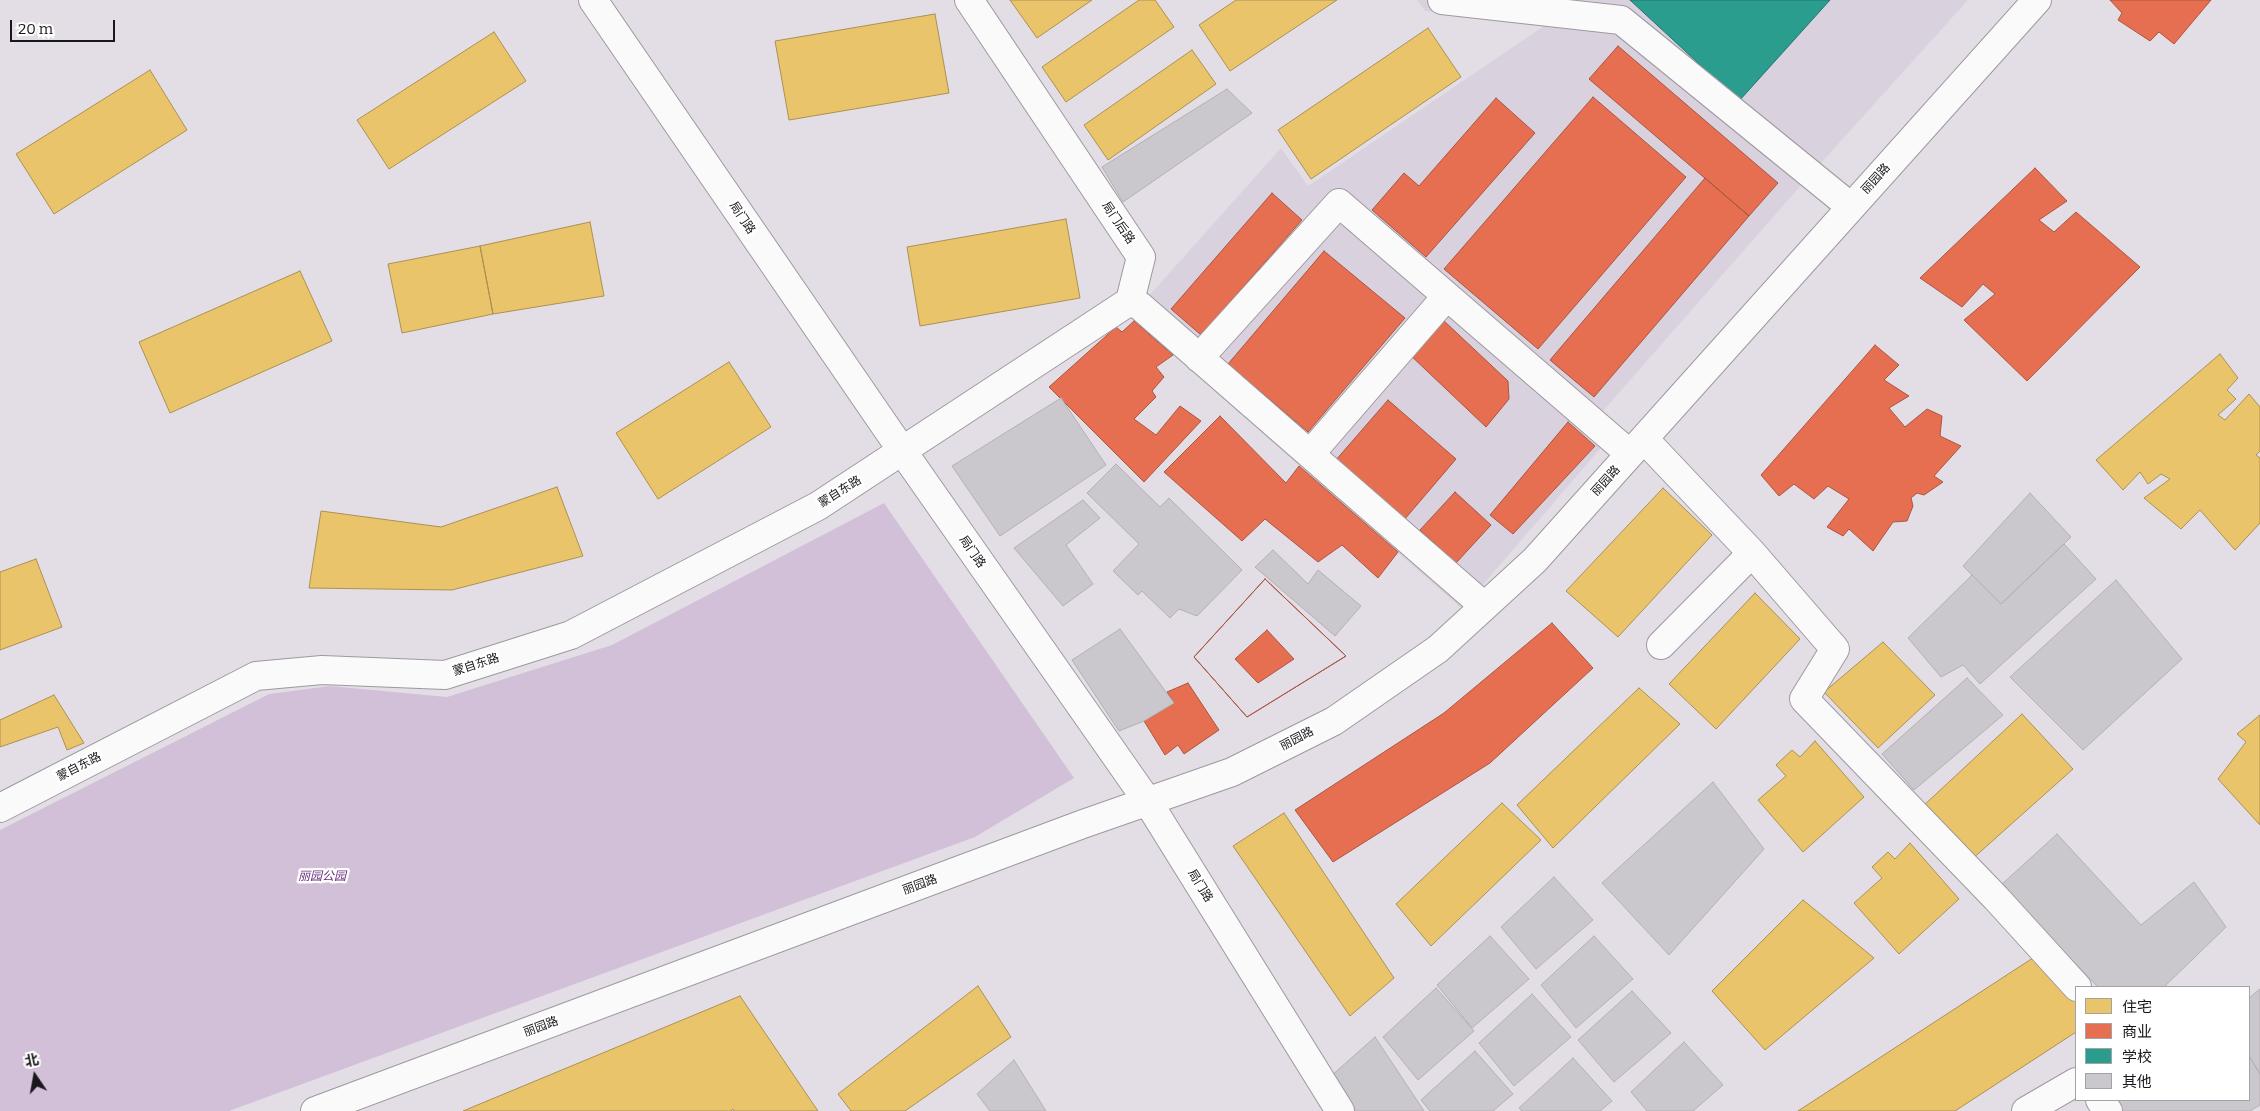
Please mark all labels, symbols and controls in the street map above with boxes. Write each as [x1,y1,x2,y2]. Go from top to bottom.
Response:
scale bar [12,10,118,42]
text: 20 m [18,20,53,38]
street label: 丽园路 [1859,161,1893,197]
street label: 局门路 [726,199,758,237]
street label: 局门后路 [1099,199,1137,247]
street label: 丽园路 [1589,463,1623,499]
street label: 蒙自东路 [816,473,864,511]
street label: 局门路 [956,533,988,571]
street label: 蒙自东路 [451,651,501,679]
street label: 丽园路 [1278,724,1316,754]
street label: 蒙自东路 [54,750,104,784]
street label: 局门路 [1184,867,1216,905]
park label: 丽园公园 [298,870,346,884]
street label: 丽园路 [901,872,939,898]
legend [2075,986,2250,1101]
text: 住宅 [2122,998,2152,1016]
street label: 丽园路 [522,1014,560,1040]
text: 商业 [2122,1023,2152,1041]
text: 学校 [2122,1048,2152,1066]
north arrow [10,1051,60,1101]
text: 北 [23,1051,40,1071]
text: 其他 [2122,1073,2152,1091]

